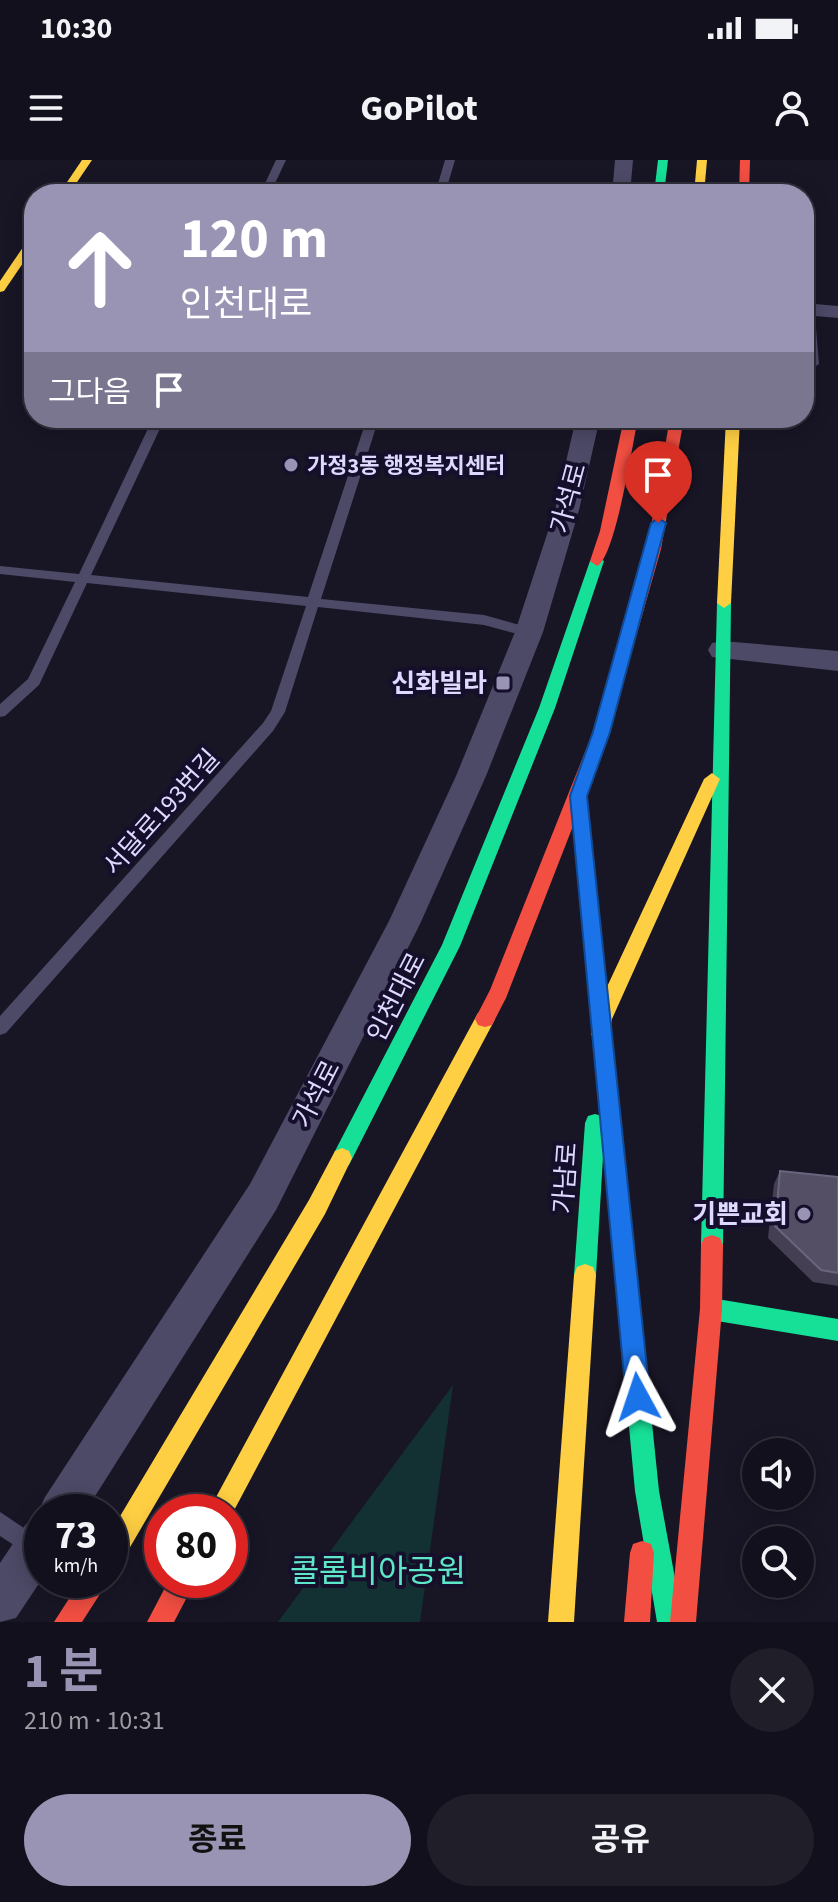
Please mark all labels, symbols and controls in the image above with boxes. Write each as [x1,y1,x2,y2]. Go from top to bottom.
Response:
text: 10:30 [40,7,112,50]
text: GoPilot [360,83,478,134]
icon: menu [24,86,68,130]
icon: person [770,86,814,130]
text: 120 m [180,200,328,279]
icon: ahead [48,216,152,320]
text: 인천대로 [180,279,312,330]
icon: arrive [147,368,191,412]
text: 그다음 [48,371,131,414]
pin [624,441,692,523]
place label: 가정3동 행정복지센터 [307,450,505,482]
icon: arrive [636,453,680,497]
marker: 가정3동 행정복지센터 [282,456,300,474]
street label: 가석로 [541,459,596,538]
place label: 신화빌라 [391,665,487,702]
marker: 신화빌라 [494,674,512,692]
street label: 서달로193번길 [95,741,228,884]
street label: 인천대로 [358,946,435,1048]
street label: 가석로 [284,1054,349,1135]
street label: 가남로 [545,1141,586,1215]
place label: 기쁜교회 [692,1196,788,1233]
marker: 기쁜교회 [795,1205,813,1223]
position arrow [596,1355,680,1439]
map controls [742,1438,814,1598]
button: sound [742,1438,814,1510]
speed limit sign: 80 [144,1494,248,1598]
text: 73 [55,1507,97,1564]
button: search [742,1526,814,1598]
park label: 콜롬비아공원 [290,1549,466,1595]
text: km/h [54,1552,98,1580]
text: 1 분 [24,1638,103,1706]
button: close [730,1648,814,1732]
text: 210 m · 10:31 [24,1702,165,1739]
button: 종료 [24,1794,411,1886]
button: 공유 [427,1794,814,1886]

